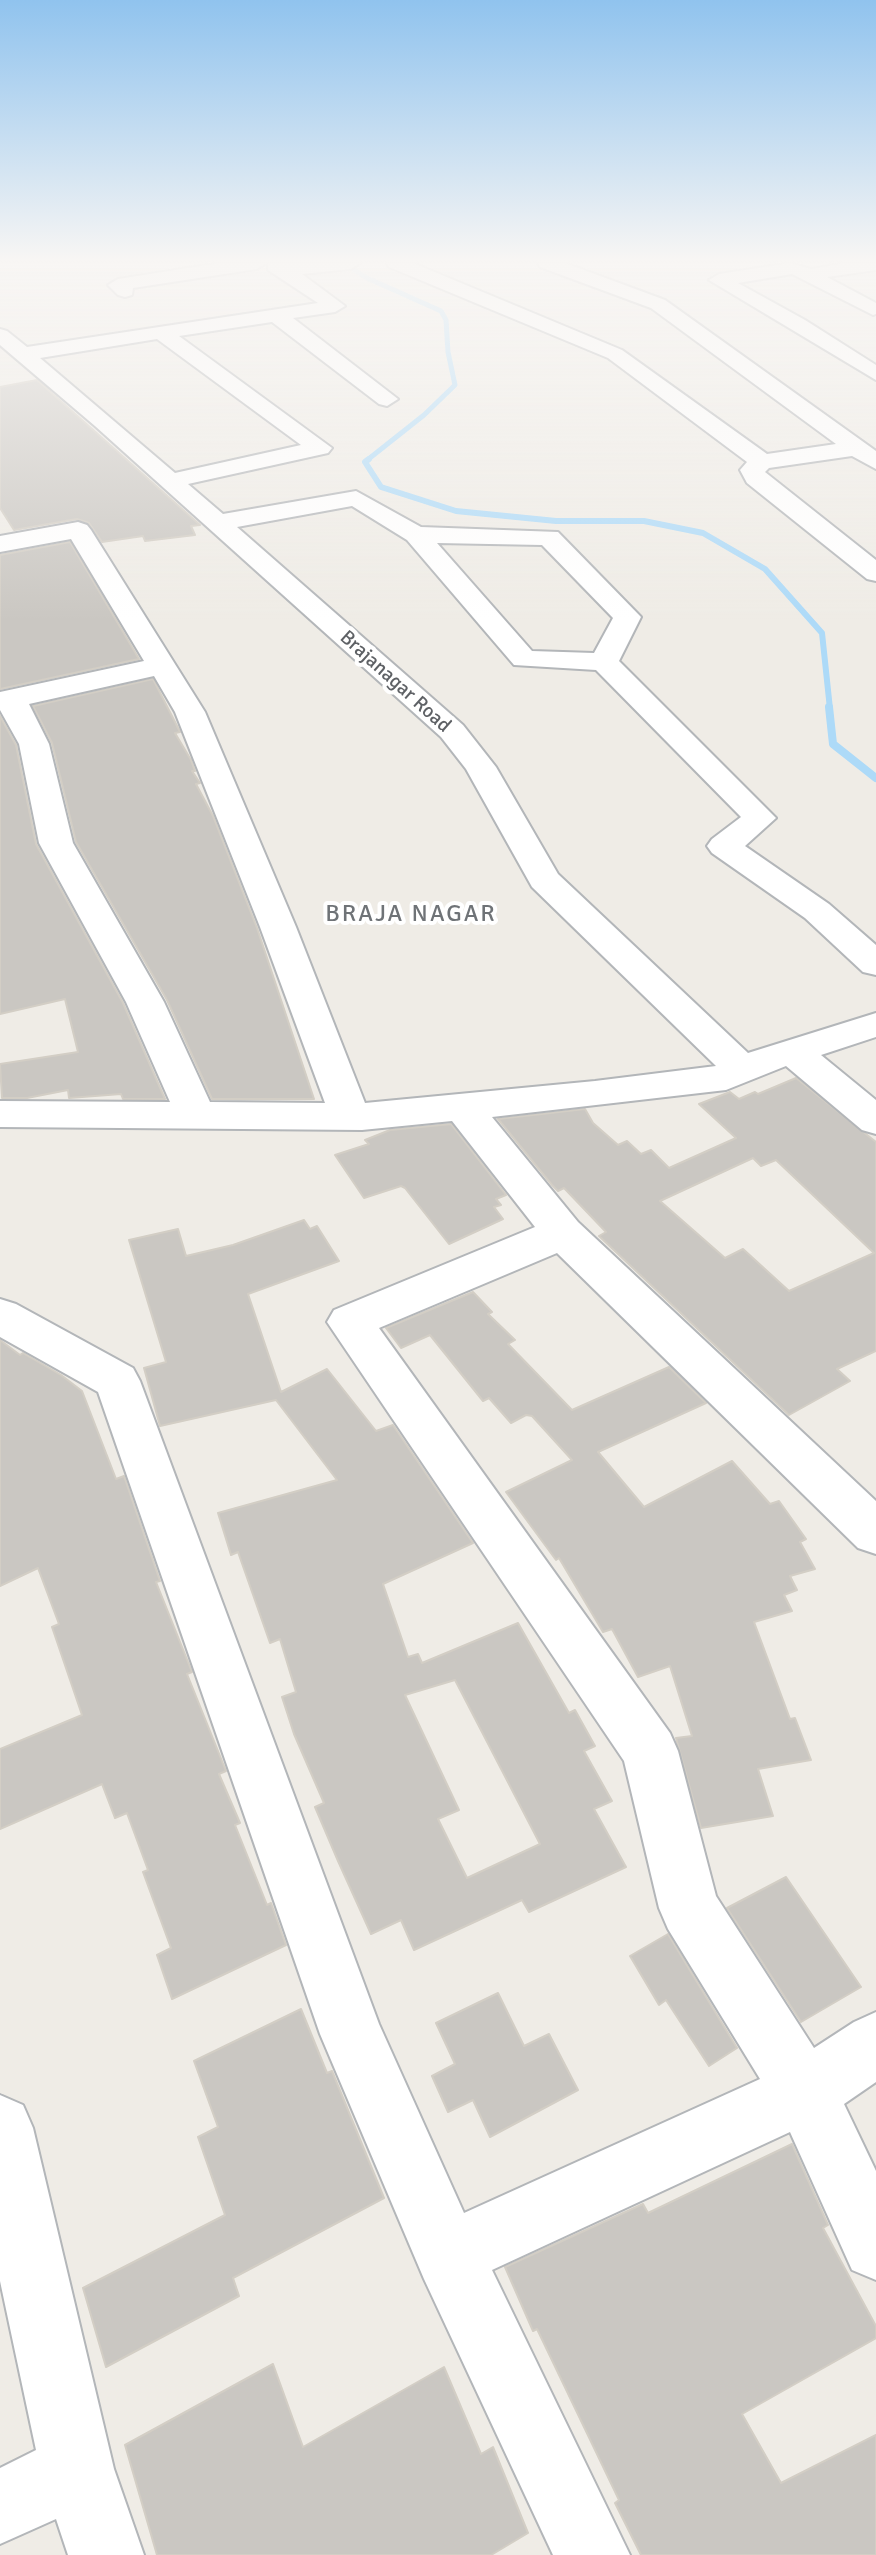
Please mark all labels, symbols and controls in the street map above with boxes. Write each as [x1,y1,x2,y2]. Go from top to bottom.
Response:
street label: Brajanagar Road [335,626,455,738]
district label: BRAJA NAGAR [325,901,497,929]

